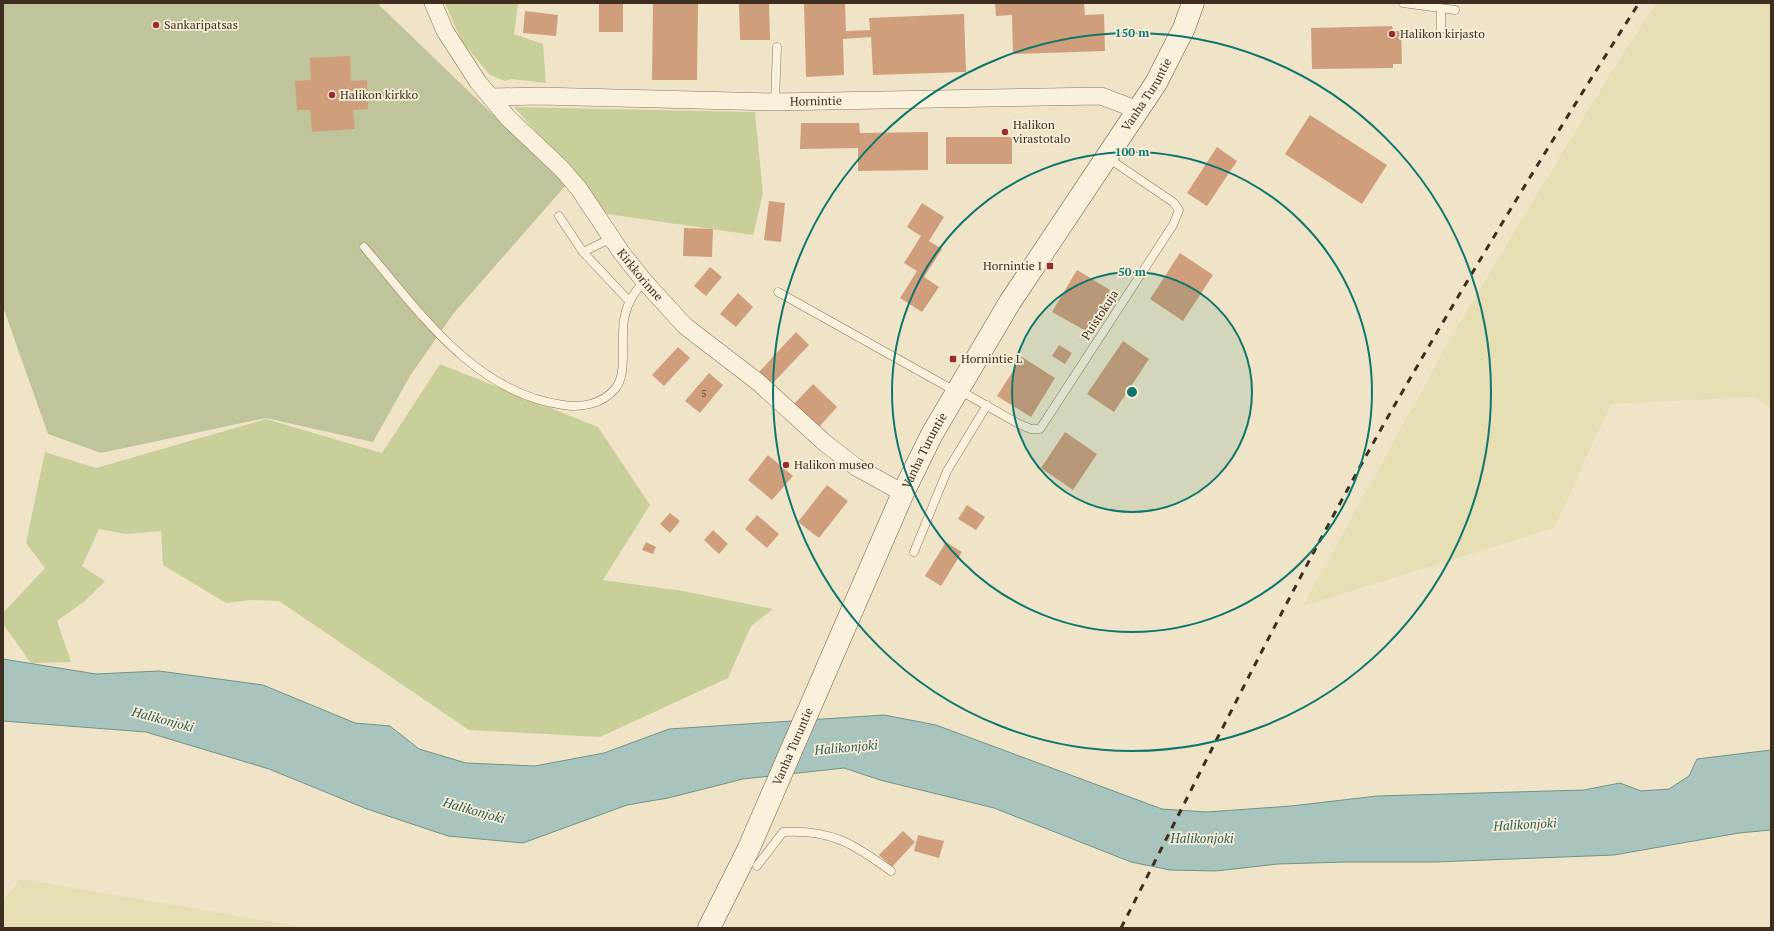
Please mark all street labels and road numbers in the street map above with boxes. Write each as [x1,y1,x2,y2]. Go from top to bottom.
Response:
street label: Vanha Turuntie [1118,55,1174,134]
street label: Hornintie [790,93,842,109]
street label: Kirkkorinne [614,245,666,304]
street label: Puistokuja [1078,287,1121,343]
street label: Vanha Turuntie [898,410,950,491]
street label: Vanha Turuntie [769,705,816,787]

